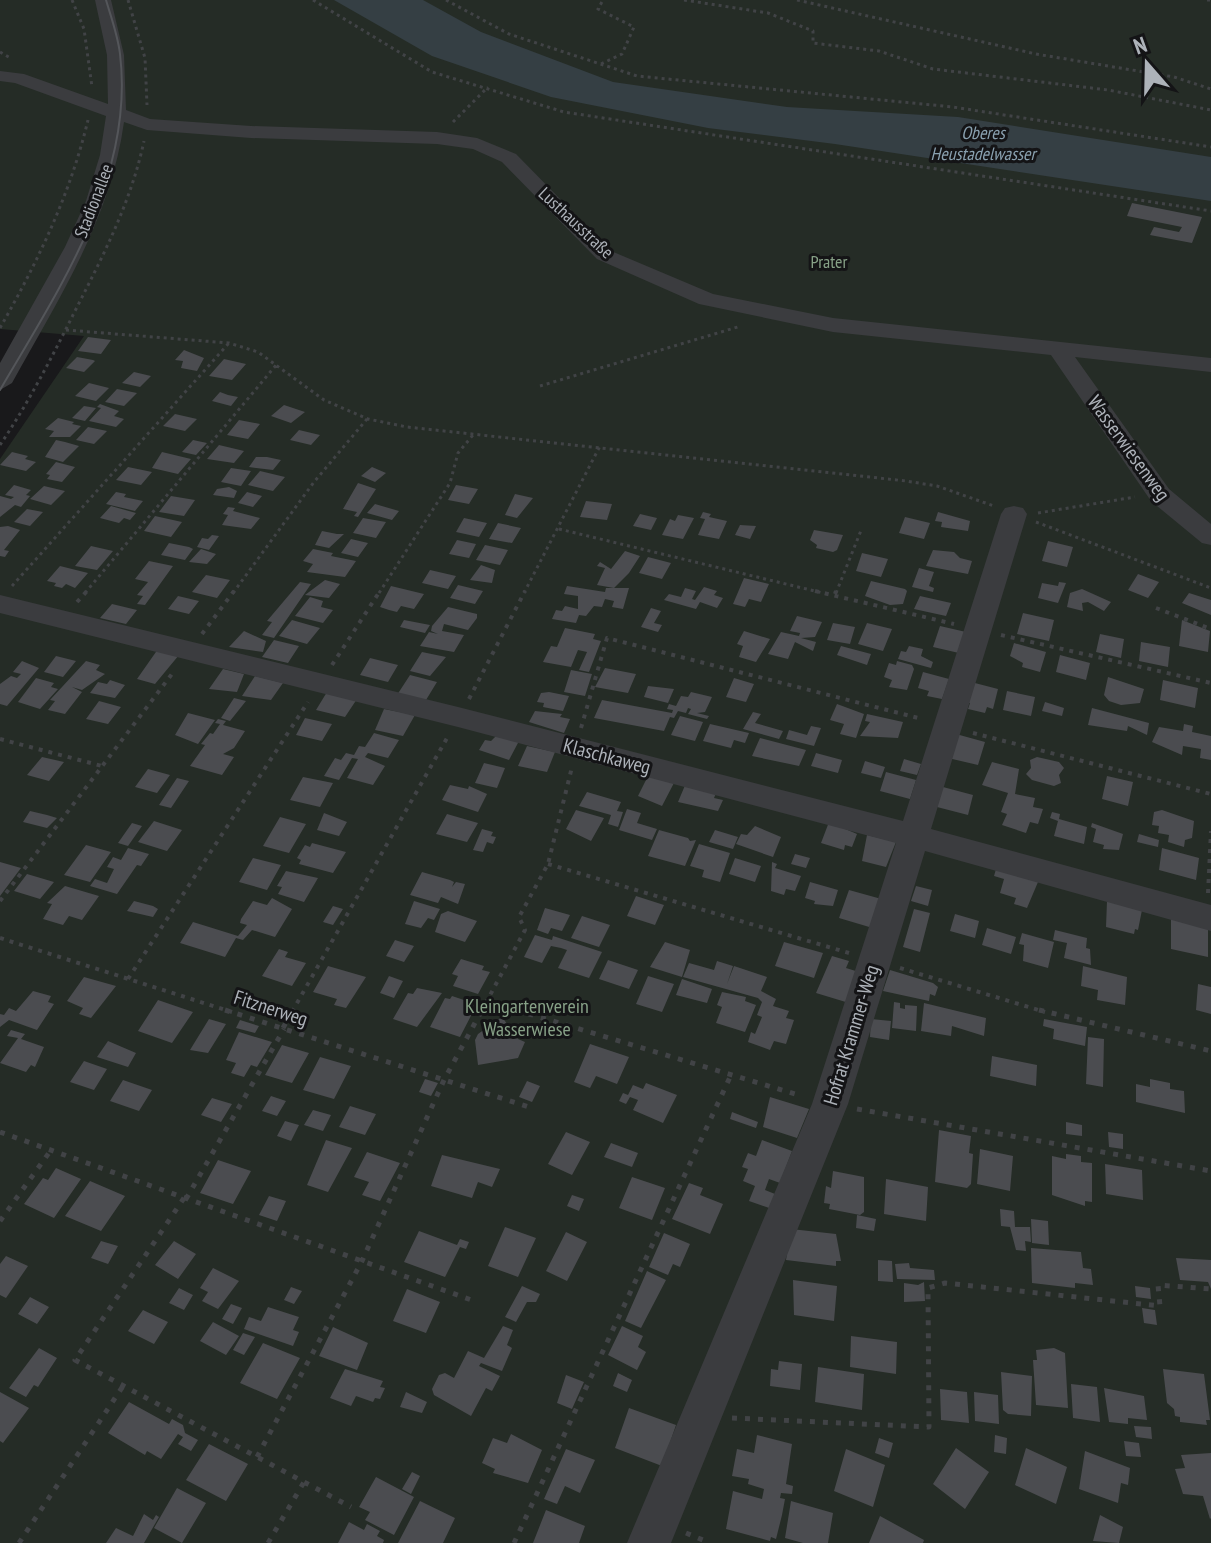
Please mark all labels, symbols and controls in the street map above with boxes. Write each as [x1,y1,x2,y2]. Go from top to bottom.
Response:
north arrow [1107,24,1187,104]
text: N [1130,30,1151,60]
water label: Oberes Heustadelwasser [931,121,1039,165]
street label: Stadionallee [69,161,118,241]
street label: Lusthausstraße [534,182,619,263]
park label: Prater [811,250,848,273]
street label: Wasserwiesenweg [1082,390,1176,506]
street label: Klaschkaweg [560,732,654,780]
street label: Hofrat Krammer-Weg [817,962,885,1108]
street label: Fitznerweg [231,984,311,1032]
park label: Kleingartenverein Wasserwiese [465,993,589,1042]

